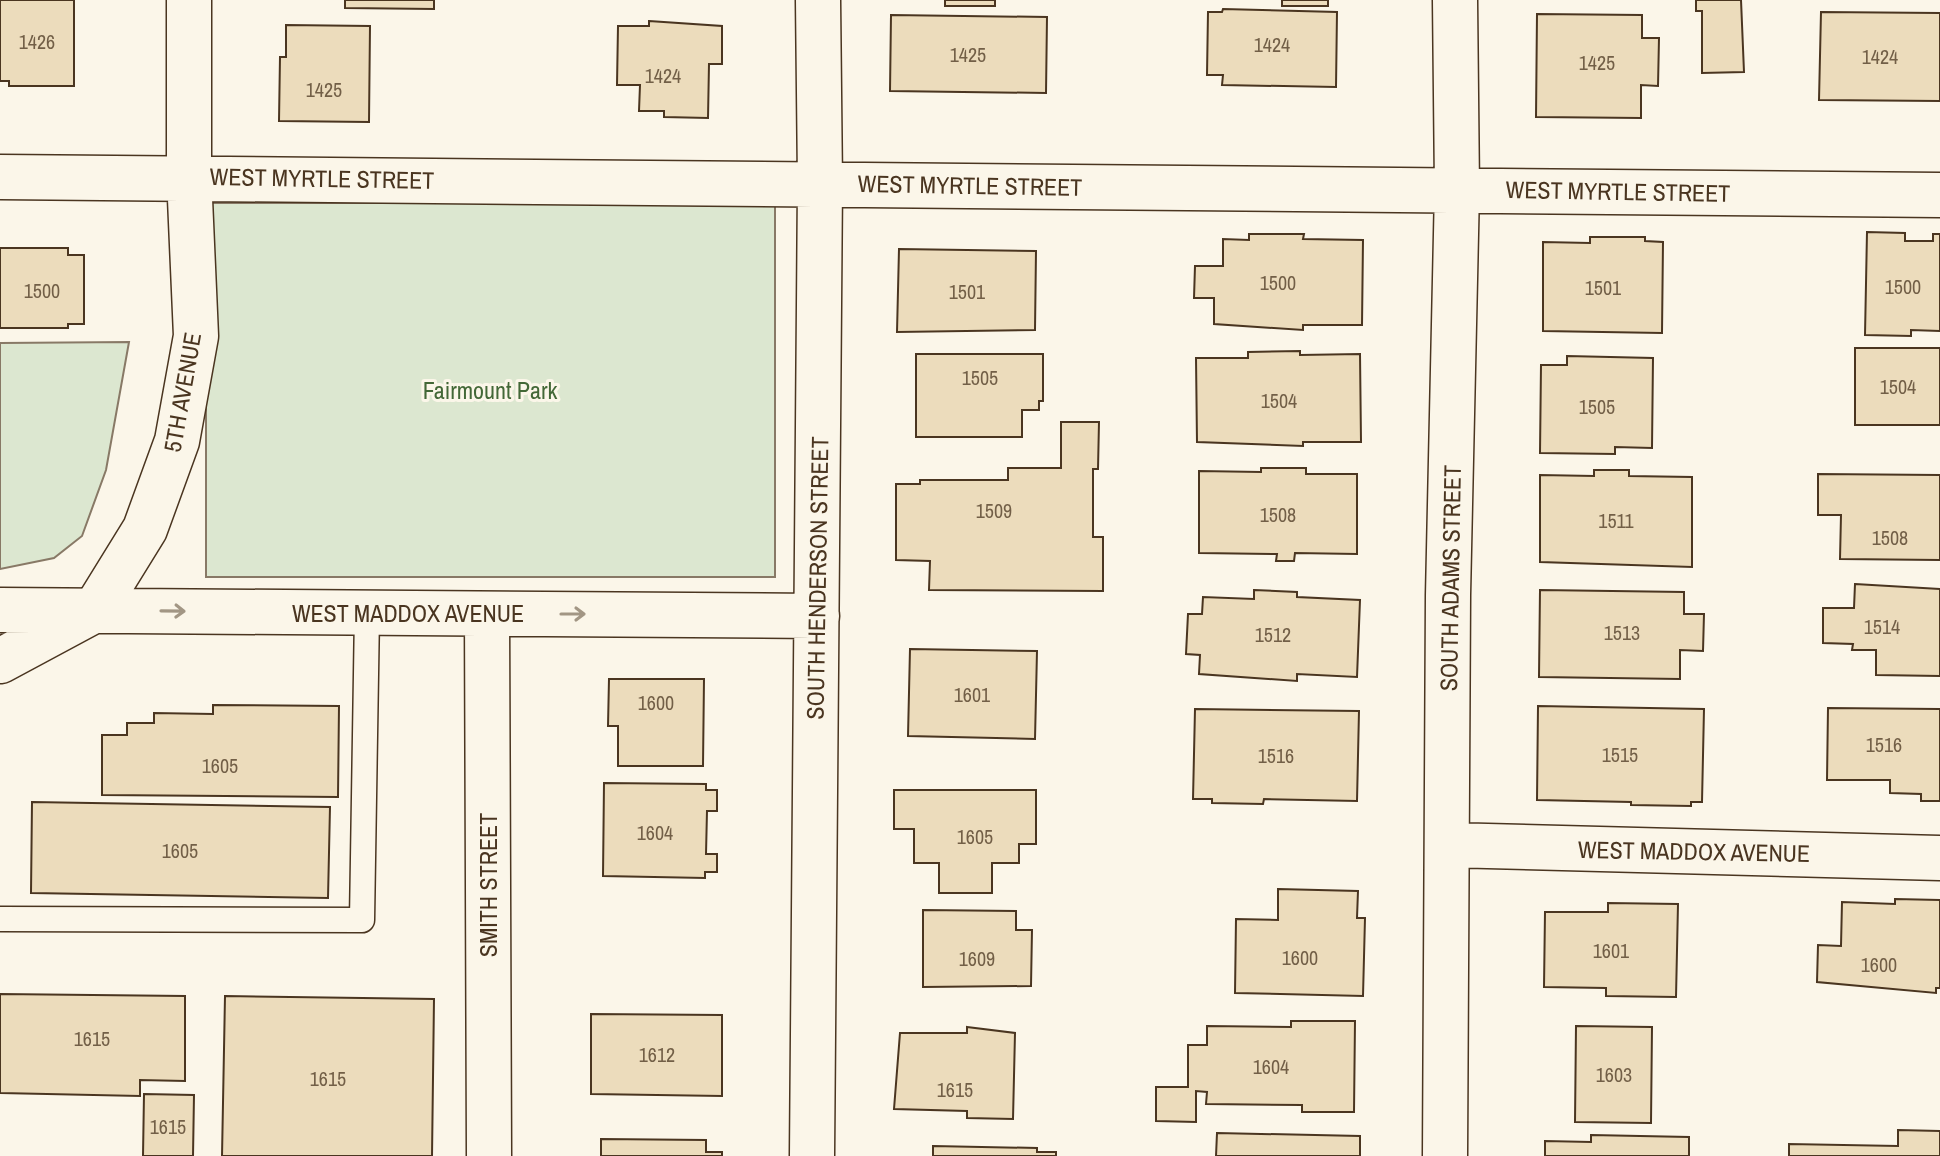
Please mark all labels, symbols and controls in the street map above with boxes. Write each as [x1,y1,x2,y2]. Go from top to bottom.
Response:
house number: 1426 [19,28,55,55]
house number: 1424 [1254,31,1290,58]
house number: 1425 [950,41,986,68]
house number: 1424 [1862,43,1898,70]
house number: 1425 [1579,49,1615,76]
house number: 1424 [645,62,681,89]
house number: 1425 [306,76,342,103]
street label: WEST MYRTLE STREET [209,160,435,196]
street label: WEST MYRTLE STREET [857,167,1083,203]
street label: WEST MYRTLE STREET [1505,173,1731,209]
house number: 1500 [1260,269,1296,296]
house number: 1500 [1885,273,1921,300]
house number: 1501 [1585,274,1621,301]
house number: 1500 [24,277,60,304]
house number: 1501 [949,278,985,305]
street label: 5TH AVENUE [156,330,208,454]
house number: 1505 [962,364,998,391]
house number: 1504 [1880,373,1916,400]
park label: Fairmount Park [423,374,557,406]
house number: 1504 [1261,387,1297,414]
house number: 1505 [1579,393,1615,420]
street label: SOUTH HENDERSON STREET [799,436,835,720]
street label: SOUTH ADAMS STREET [1432,465,1468,691]
house number: 1509 [976,497,1012,524]
house number: 1508 [1260,501,1296,528]
house number: 1511 [1598,507,1634,534]
house number: 1508 [1872,524,1908,551]
street label: WEST MADDOX AVENUE [292,597,524,629]
one-way arrow [159,603,186,619]
one-way arrow [559,606,586,622]
house number: 1514 [1864,613,1900,640]
house number: 1513 [1604,619,1640,646]
house number: 1512 [1255,621,1291,648]
house number: 1601 [954,681,990,708]
house number: 1600 [638,689,674,716]
house number: 1516 [1866,731,1902,758]
house number: 1515 [1602,741,1638,768]
house number: 1516 [1258,742,1294,769]
house number: 1605 [202,752,238,779]
street label: SMITH STREET [472,813,504,957]
house number: 1604 [637,819,673,846]
house number: 1605 [957,823,993,850]
street label: WEST MADDOX AVENUE [1578,833,1810,869]
house number: 1605 [162,837,198,864]
house number: 1601 [1593,937,1629,964]
house number: 1600 [1282,944,1318,971]
house number: 1609 [959,945,995,972]
house number: 1600 [1861,951,1897,978]
house number: 1615 [74,1025,110,1052]
house number: 1612 [639,1041,675,1068]
house number: 1604 [1253,1053,1289,1080]
house number: 1603 [1596,1061,1632,1088]
house number: 1615 [310,1065,346,1092]
house number: 1615 [937,1076,973,1103]
house number: 1615 [150,1113,186,1140]

